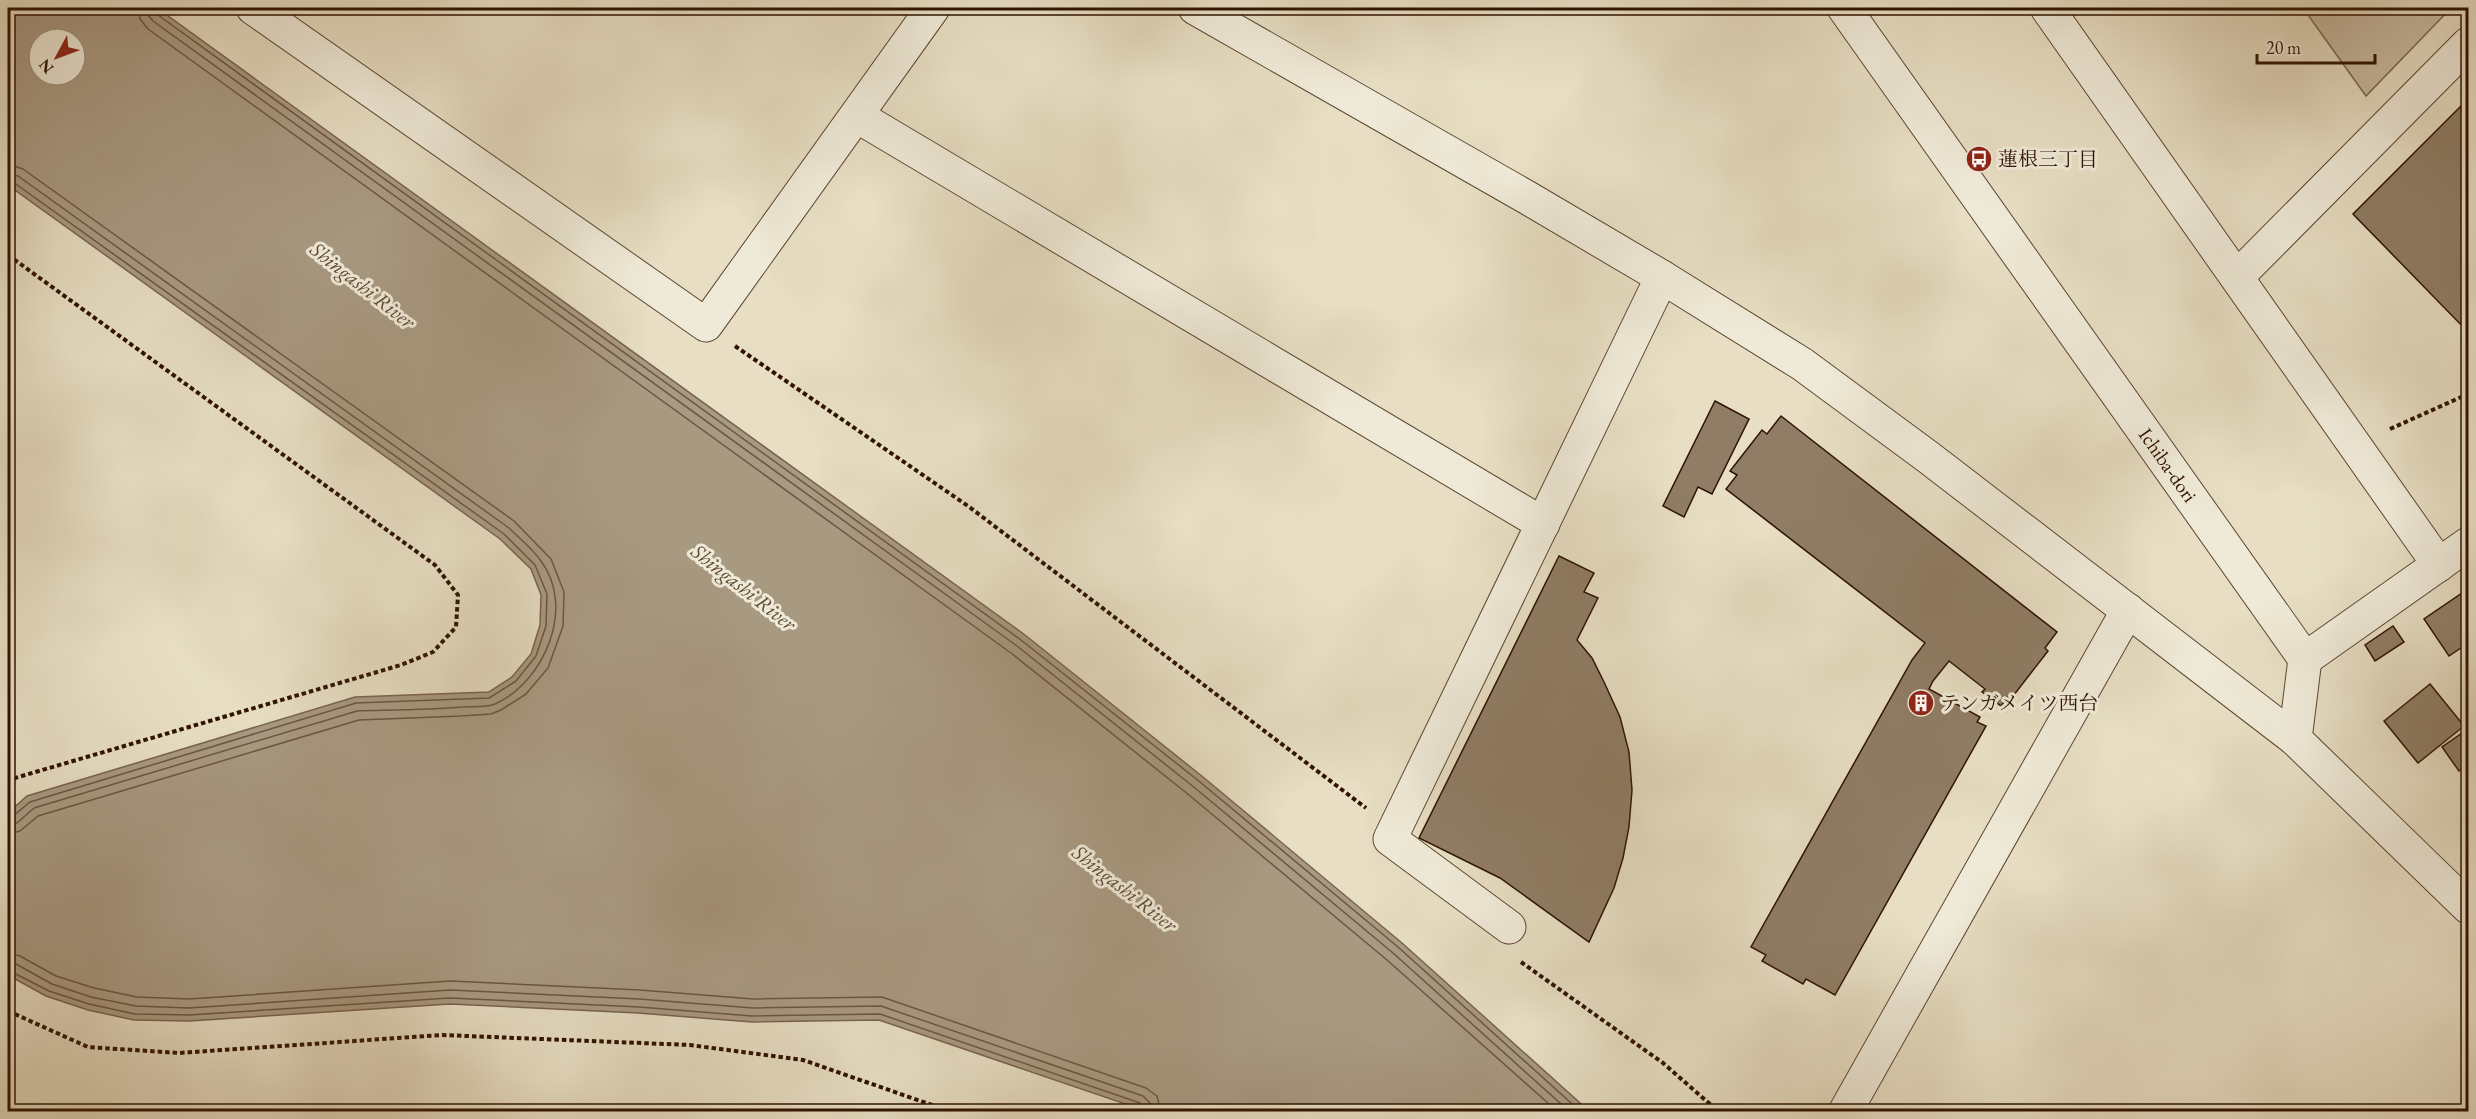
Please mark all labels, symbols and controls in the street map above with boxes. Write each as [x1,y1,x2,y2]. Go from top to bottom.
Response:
north arrow [27,27,87,87]
scale bar [2257,27,2376,65]
text: 20 m [2266,36,2301,59]
text: N [34,55,58,78]
bus stop icon: 蓮根三丁目 [1964,144,1994,174]
place label: 蓮根三丁目 [1998,146,2098,172]
water label: Shingashi River [304,235,422,335]
street label: Ichiba-dori [2133,423,2203,507]
water label: Shingashi River [685,537,803,637]
building icon: テンガメイツ西台 [1906,688,1936,718]
place label: テンガメイツ西台 [1940,690,2099,716]
water label: Shingashi River [1066,838,1184,938]

